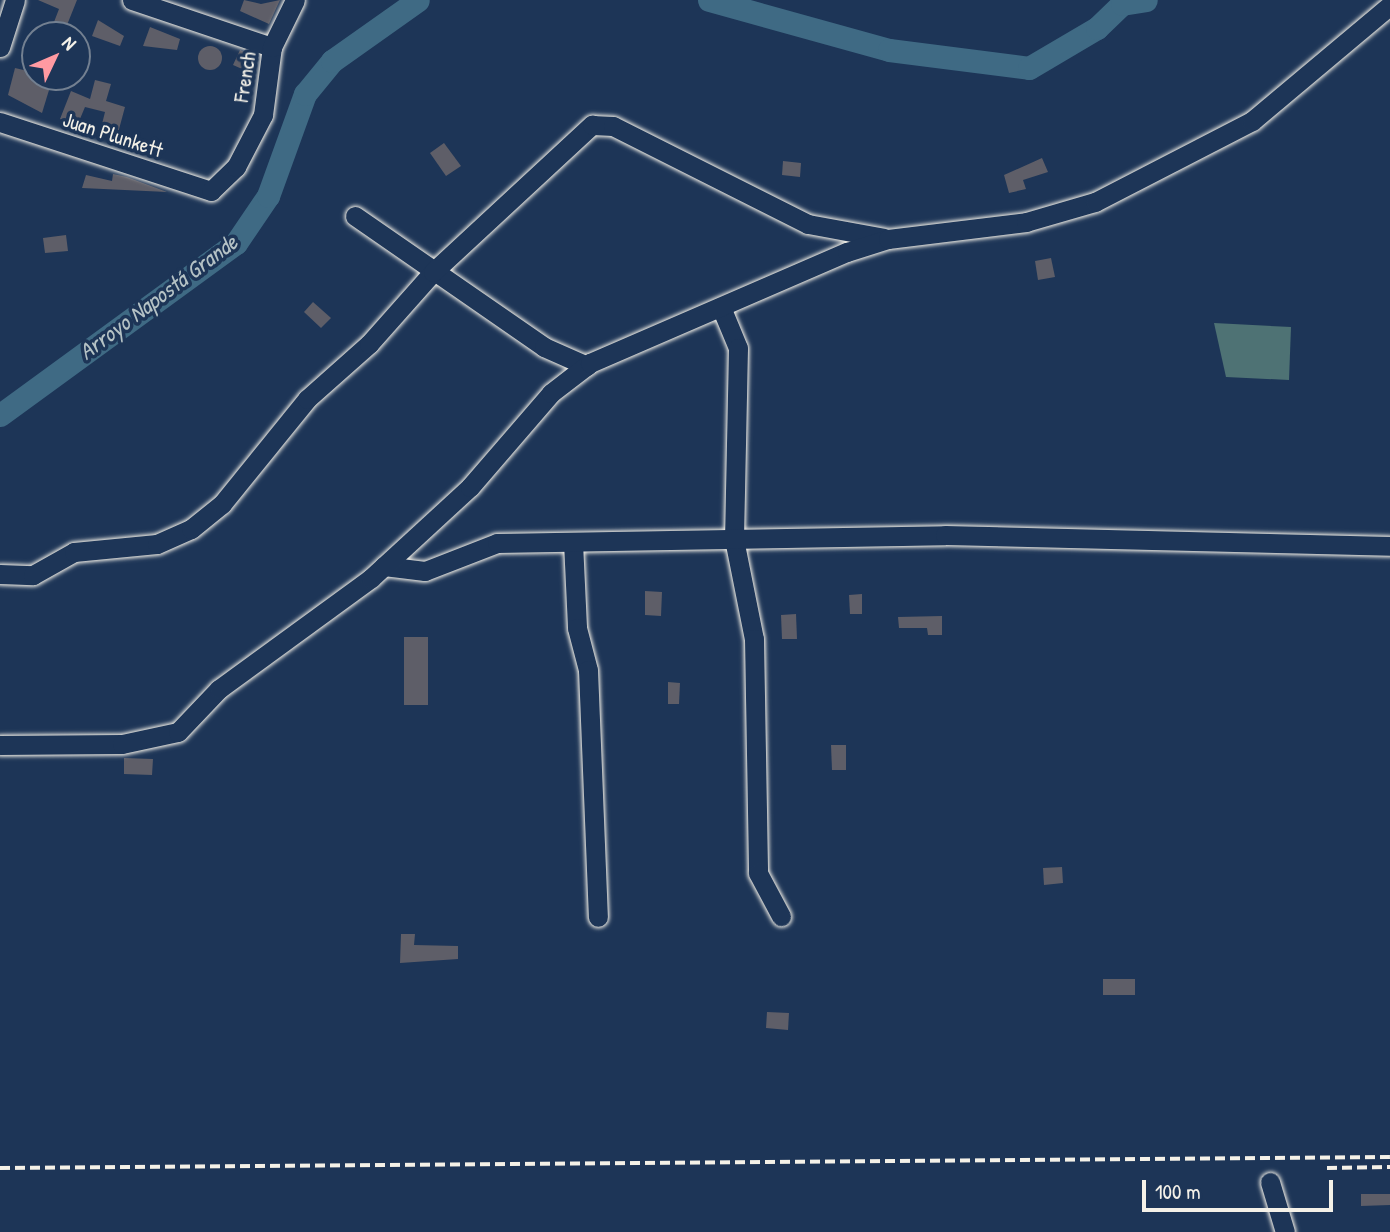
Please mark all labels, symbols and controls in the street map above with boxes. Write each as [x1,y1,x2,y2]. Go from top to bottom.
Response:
north arrow [21,21,91,91]
text: N [57,30,83,55]
street label: French [229,50,261,104]
street label: Juan Plunkett [60,107,166,163]
water label: Arroyo Napostá Grande [73,228,243,366]
scale bar [1145,1166,1336,1210]
text: 100 m [1155,1177,1201,1206]

